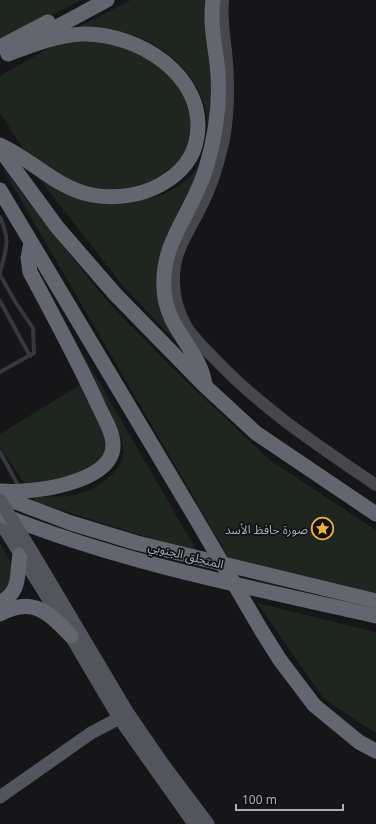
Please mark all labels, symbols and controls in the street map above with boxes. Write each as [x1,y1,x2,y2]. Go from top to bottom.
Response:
place icon: صورة حافظ الأسد [310,516,336,542]
place label: صورة حافظ الأسد [225,521,308,538]
street label: المتحلق الجنوبي [146,537,226,574]
scale bar [236,786,343,812]
text: 100 m [242,791,277,808]

